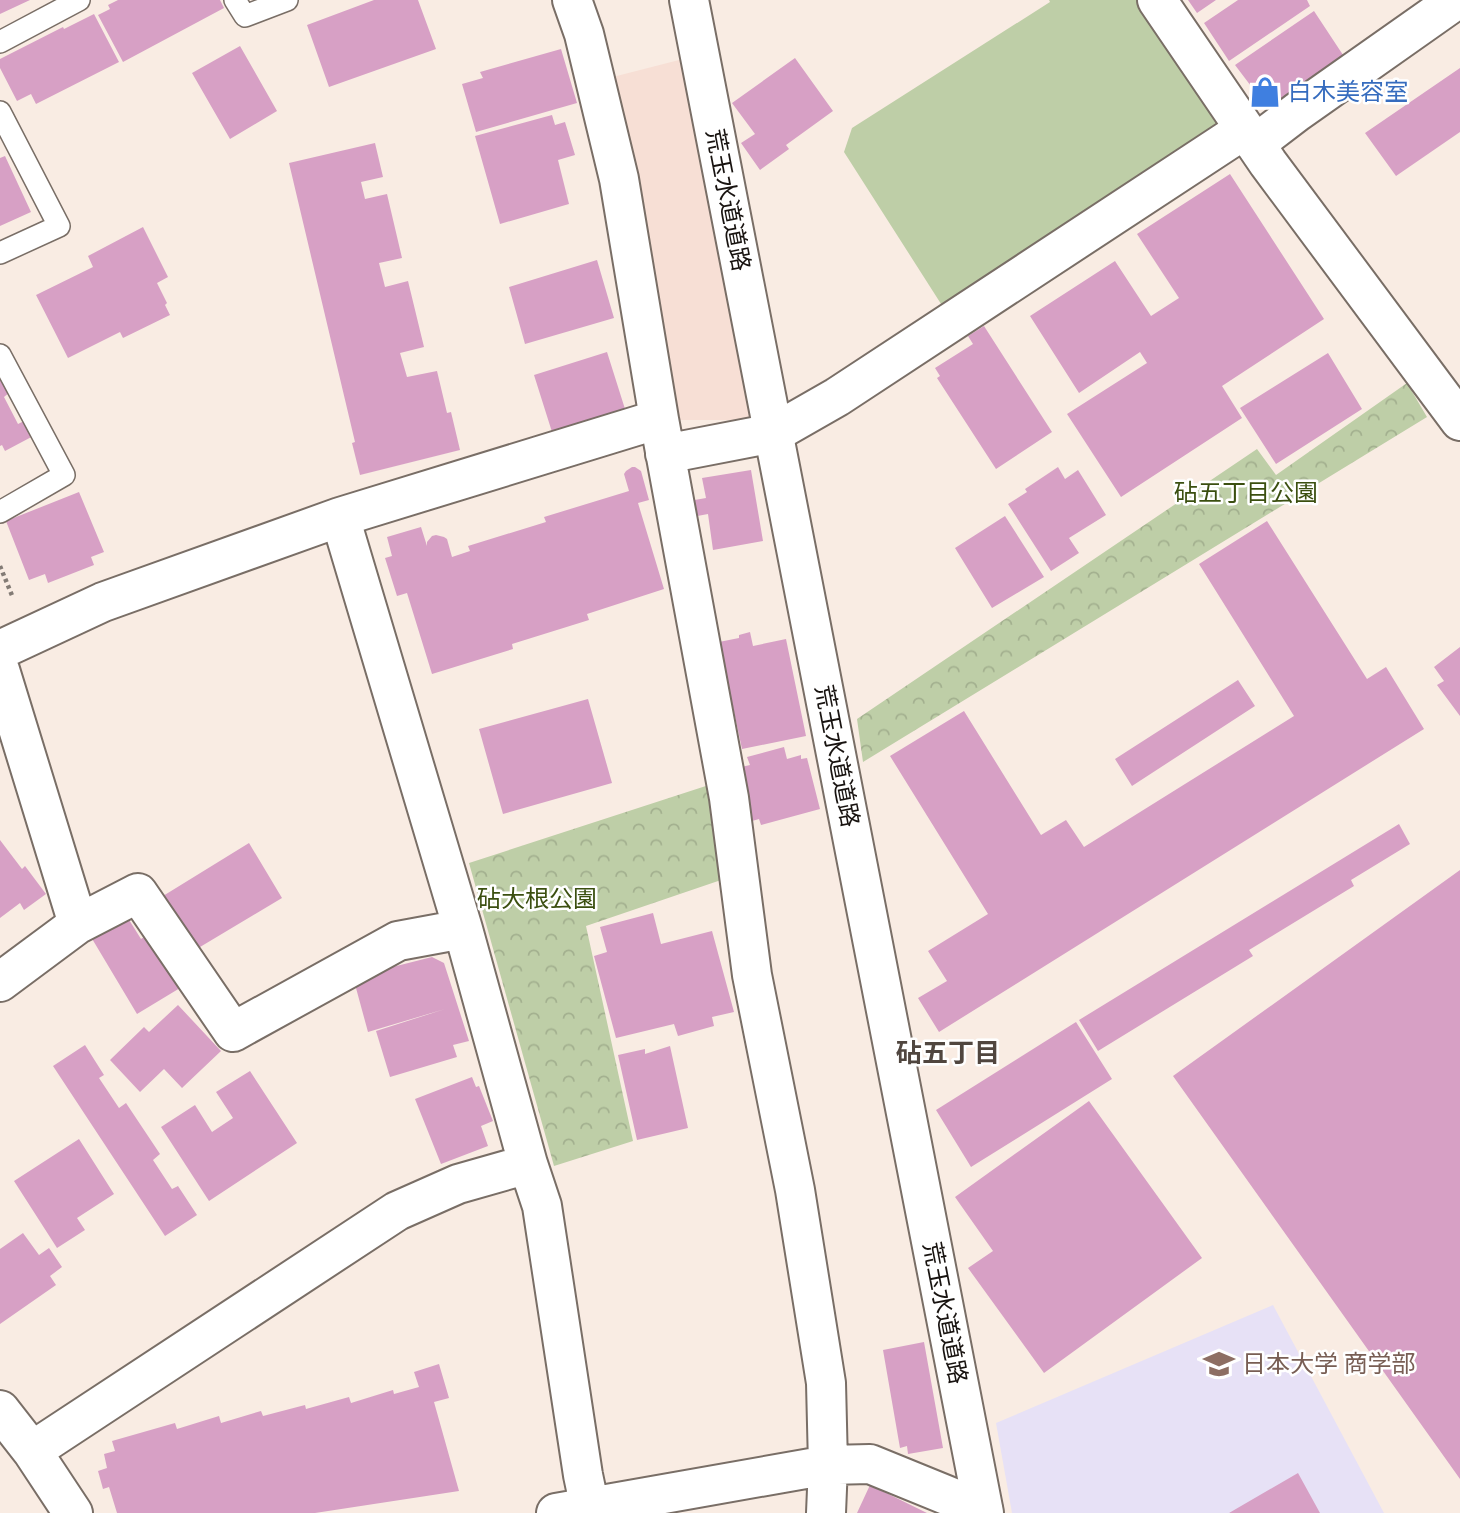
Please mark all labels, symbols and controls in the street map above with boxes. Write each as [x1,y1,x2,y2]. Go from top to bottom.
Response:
shop icon: 白木美容室 [1248,75,1282,109]
place label: 白木美容室 [1288,78,1408,106]
street label: 荒玉水道道路 [701,127,755,273]
park label: 砧五丁目公園 [1174,479,1318,507]
street label: 荒玉水道道路 [810,683,864,829]
park label: 砧大根公園 [477,885,597,913]
district label: 砧五丁目 [896,1038,1000,1068]
street label: 荒玉水道道路 [918,1240,972,1386]
school or university icon: 日本大学 商学部 [1202,1347,1236,1381]
place label: 日本大学 商学部 [1242,1350,1416,1378]

